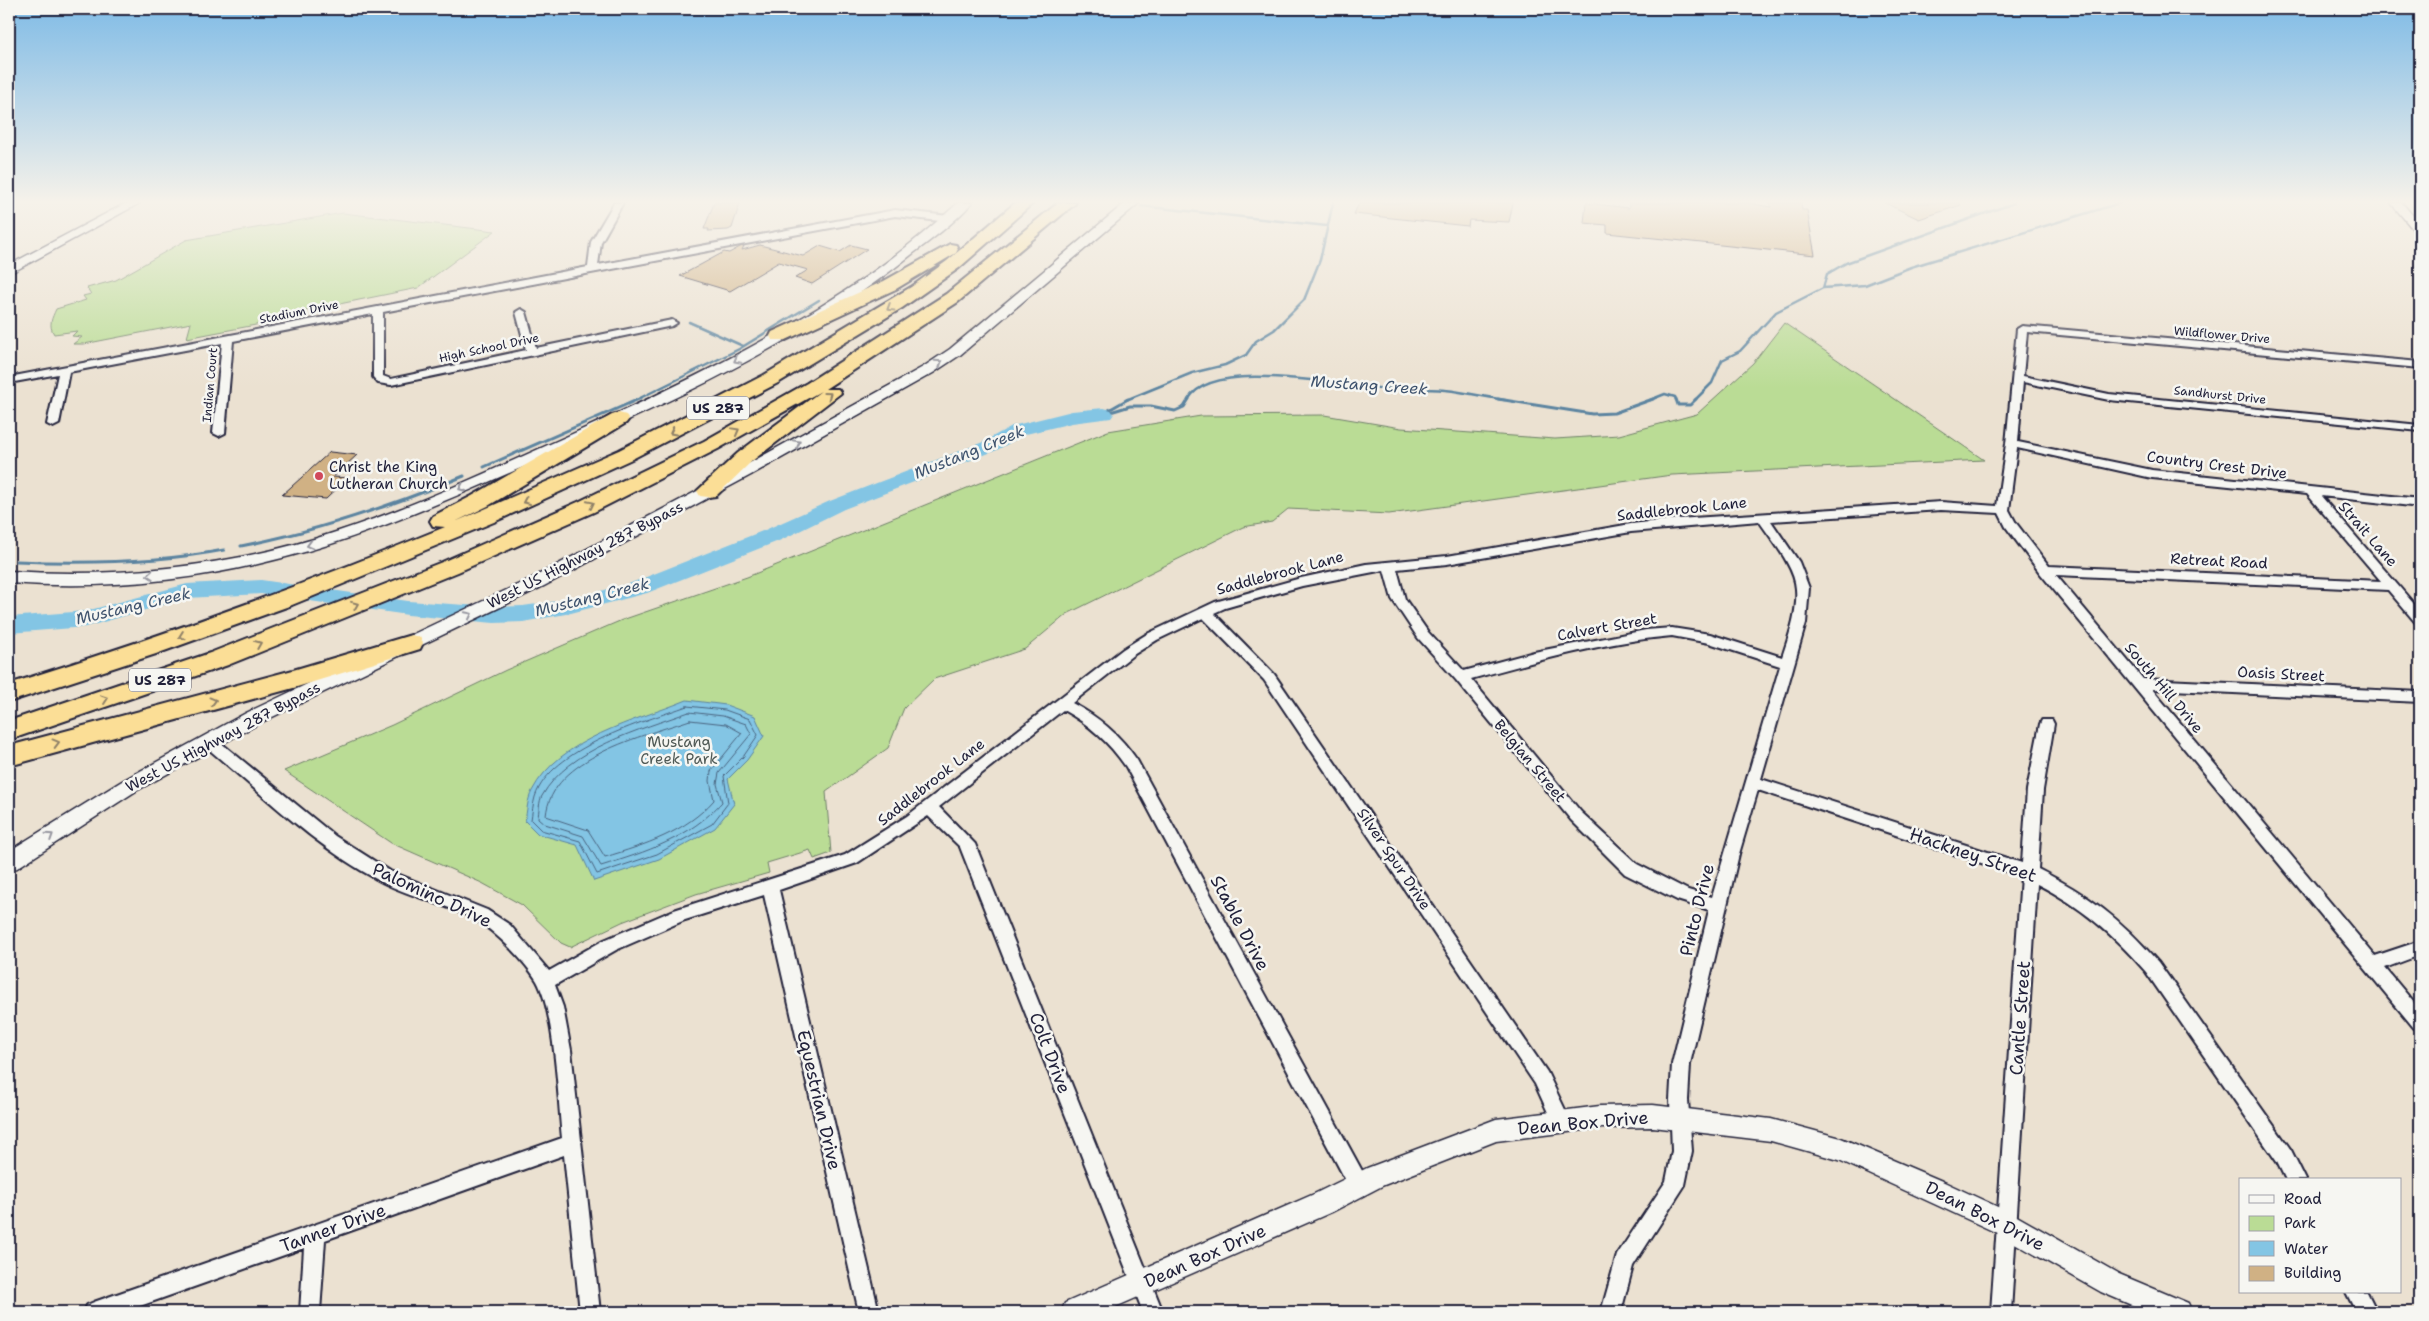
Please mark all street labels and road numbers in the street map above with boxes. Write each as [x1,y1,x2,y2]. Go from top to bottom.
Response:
street label: Stadium Drive [258,296,340,328]
street label: Wildflower Drive [2173,323,2271,347]
street label: High School Drive [437,330,541,366]
street label: Indian Court [199,347,221,423]
street label: Sandhurst Drive [2173,382,2267,408]
road number: US 287 [687,396,749,419]
street label: Country Crest Drive [2146,446,2288,484]
street label: Saddlebrook Lane [1616,492,1748,526]
street label: West US Highway 287 Bypass [483,497,687,613]
street label: Strait Lane [2334,497,2402,571]
street label: Saddlebrook Lane [1214,546,1346,600]
street label: Retreat Road [2170,548,2269,574]
street label: Calvert Street [1556,608,1658,646]
street label: South Hill Drive [2120,638,2208,738]
street label: Oasis Street [2237,662,2325,686]
road number: US 287 [129,668,191,692]
street label: West US Highway 287 Bypass [122,677,324,797]
street label: Belgian Street [1490,715,1570,807]
street label: Saddlebrook Lane [873,734,989,830]
street label: Silver Spur Drive [1352,804,1436,914]
street label: Hackney Street [1906,822,2040,888]
street label: Palomino Drive [368,857,496,933]
street label: Pinto Drive [1674,861,1720,959]
street label: Stable Drive [1205,871,1275,975]
street label: Cantle Street [2004,960,2036,1076]
street label: Colt Drive [1024,1009,1076,1097]
street label: Equestrian Drive [791,1028,847,1172]
street label: Dean Box Drive [1517,1105,1649,1141]
street label: Dean Box Drive [1921,1176,2049,1256]
street label: Tanner Drive [277,1198,389,1258]
street label: Dean Box Drive [1140,1218,1270,1294]

